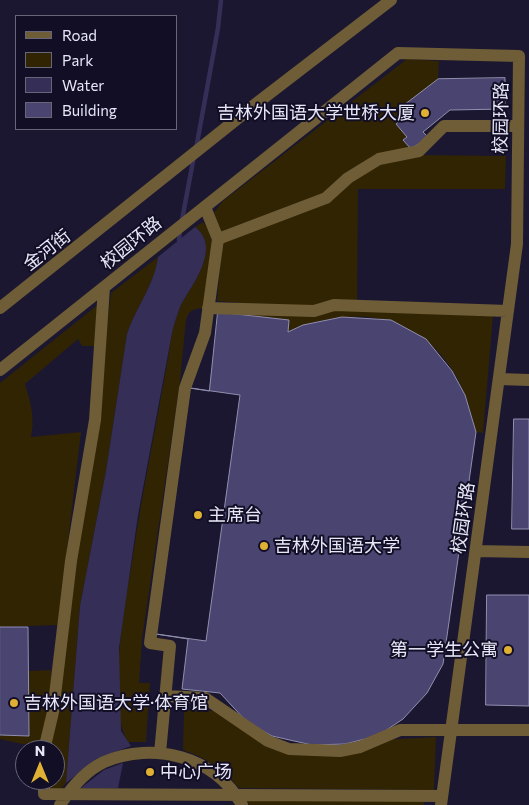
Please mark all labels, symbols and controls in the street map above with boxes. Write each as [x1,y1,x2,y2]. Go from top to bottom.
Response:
legend [15,15,178,130]
text: Road [62,26,97,44]
text: Park [62,51,93,69]
text: Water [62,76,104,94]
street label: 校园环路 [490,82,512,154]
text: Building [62,101,117,119]
place label: 吉林外国语大学世桥大厦 [217,102,415,124]
marker: 吉林外国语大学世桥大厦 [419,107,431,119]
street label: 校园环路 [96,212,166,274]
street label: 金河街 [19,225,75,275]
street label: 校园环路 [447,481,479,555]
place label: 主席台 [208,504,262,526]
marker: 主席台 [192,509,204,521]
place label: 吉林外国语大学 [274,535,400,557]
marker: 吉林外国语大学 [258,540,270,552]
place label: 第一学生公寓 [390,639,498,661]
marker: 第一学生公寓 [502,644,514,656]
place label: 吉林外国语大学·体育馆 [24,692,208,714]
marker: 吉林外国语大学·体育馆 [8,697,20,709]
north arrow [15,740,65,790]
text: N [35,742,45,759]
place label: 中心广场 [160,761,232,783]
marker: 中心广场 [144,766,156,778]

